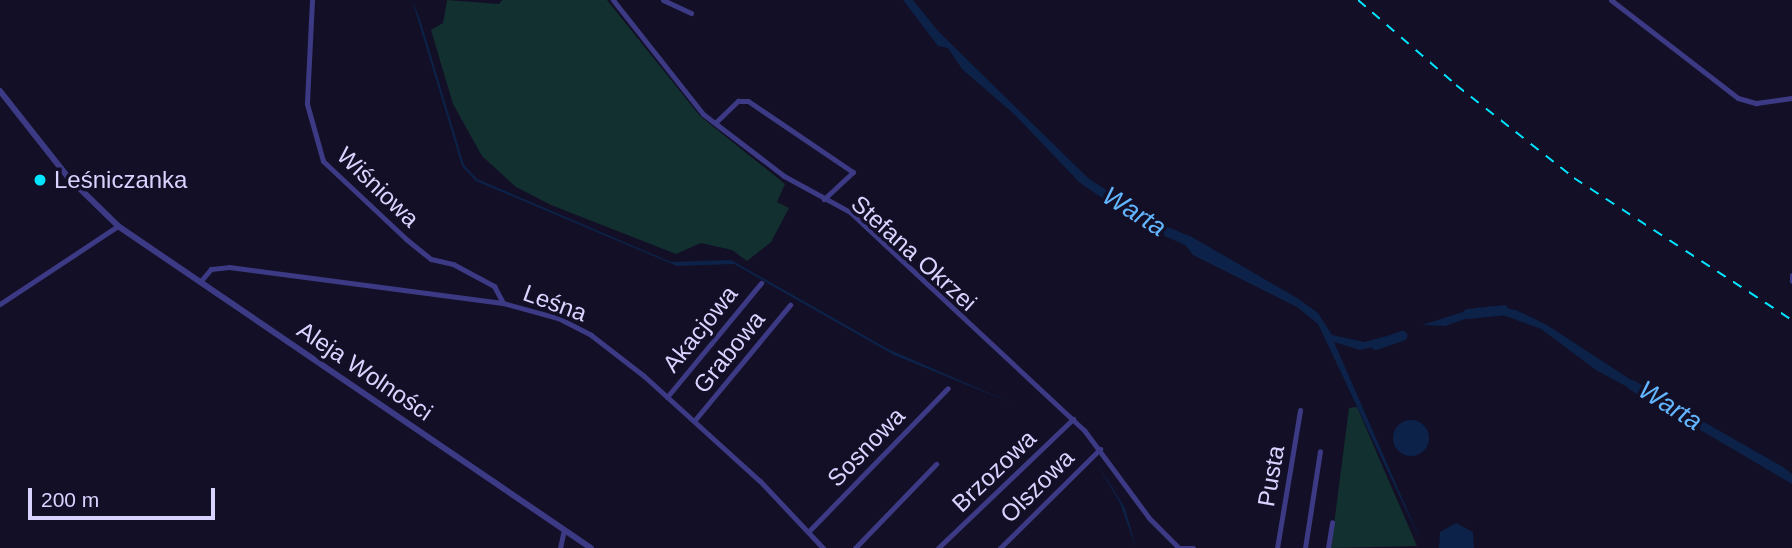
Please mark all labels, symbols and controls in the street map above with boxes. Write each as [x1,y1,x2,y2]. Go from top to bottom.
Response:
street label: Wiśniowa [331,141,425,233]
place label: Leśniczanka [54,166,187,194]
marker: Leśniczanka [32,172,48,188]
water label: Warta [1097,181,1171,243]
street label: Stefana Okrzei [845,189,983,317]
street label: Leśna [519,278,591,328]
street label: Akacjowa [656,280,744,378]
street label: Grabowa [687,305,771,399]
street label: Aleja Wolności [292,315,438,427]
water label: Warta [1633,375,1707,437]
street label: Sosnowa [821,401,911,493]
street label: Brzozowa [946,424,1042,518]
street label: Olszowa [994,443,1080,529]
street label: Pusta [1251,443,1291,509]
scale bar [32,475,219,518]
text: 200 m [41,488,99,511]

